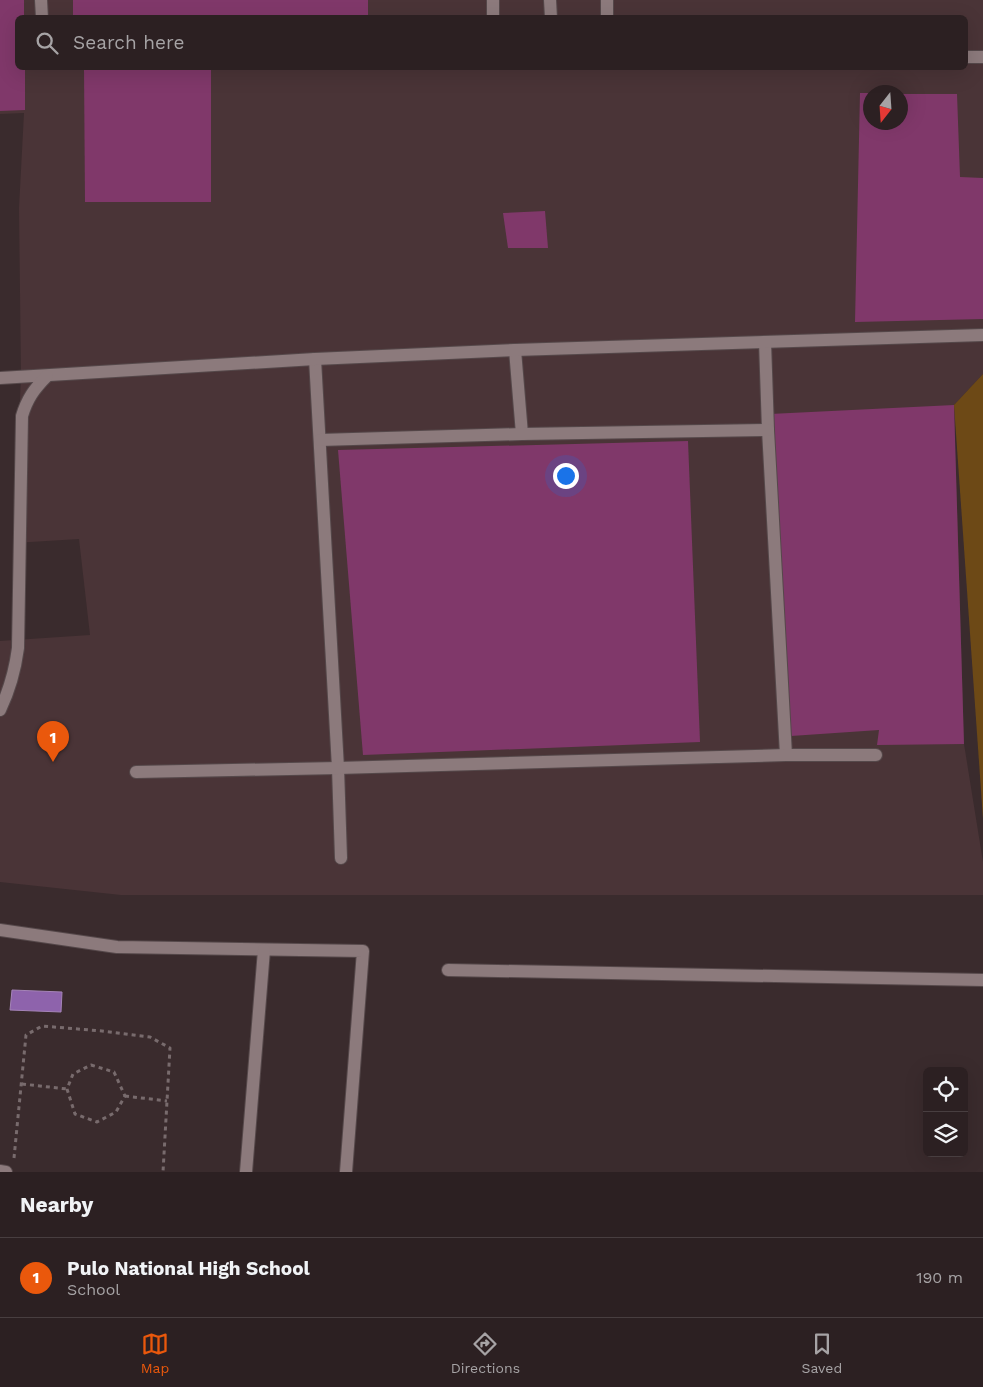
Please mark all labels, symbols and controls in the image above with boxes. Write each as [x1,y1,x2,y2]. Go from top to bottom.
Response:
search box [15,15,968,70]
icon: search [33,29,61,57]
text: Search here [73,31,184,54]
north arrow [863,85,908,130]
your location [553,463,579,489]
pin: 1 [37,721,69,762]
map controls [923,1067,968,1157]
button: locate [923,1067,968,1112]
button: layers [923,1112,968,1157]
text: Nearby [20,1192,93,1217]
text: Pulo National High School [67,1257,310,1280]
text: 1 [33,1268,39,1287]
text: 190 m [916,1268,963,1287]
text: School [67,1280,120,1299]
tab: Map [141,1330,169,1376]
tab: Directions [451,1330,520,1376]
tab: Saved [802,1330,842,1376]

